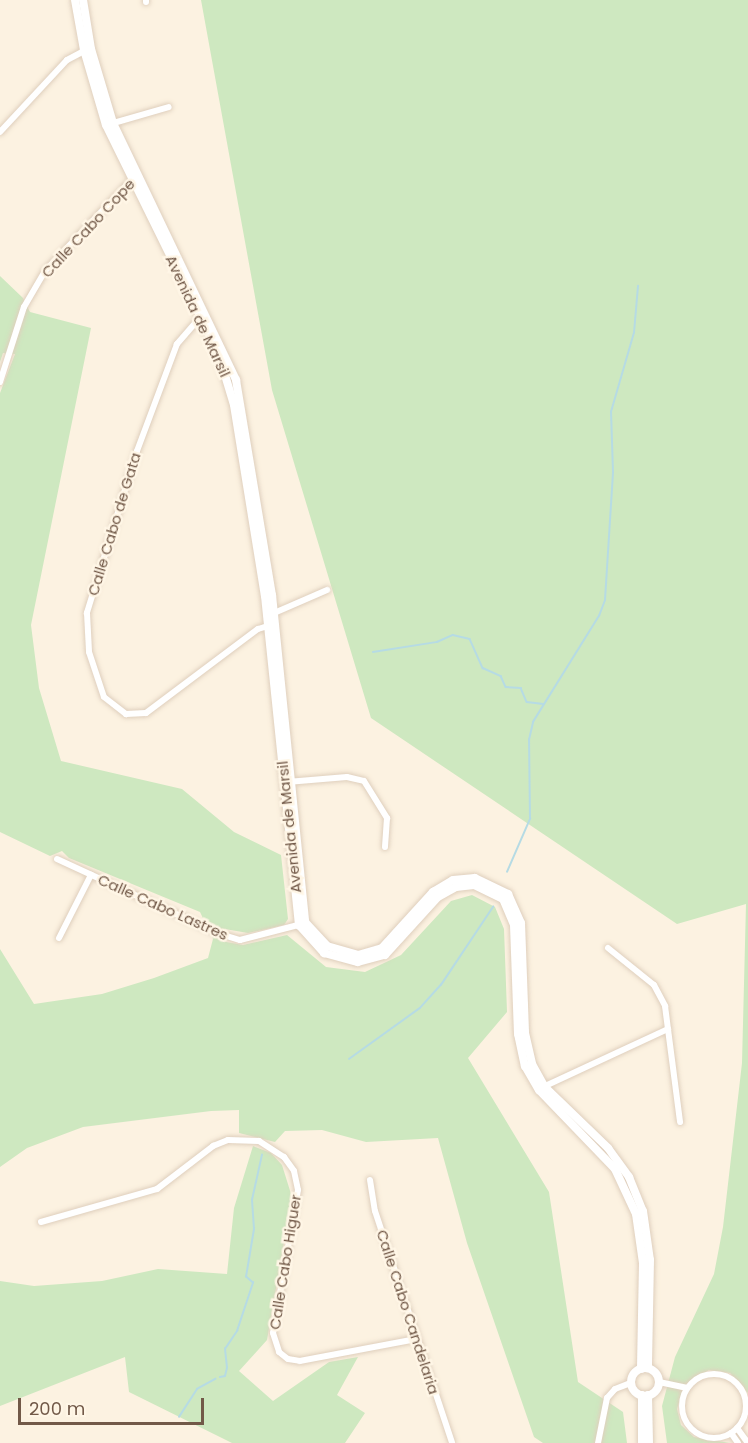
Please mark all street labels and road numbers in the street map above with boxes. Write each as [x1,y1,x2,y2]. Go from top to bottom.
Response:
street label: Calle Cabo Cope [38,175,138,281]
street label: Avenida de Marsil [162,252,234,380]
street label: Calle Cabo de Gata [84,450,144,598]
street label: Avenida de Marsil [273,760,305,894]
street label: Calle Cabo Lastres [95,870,231,944]
street label: Calle Cabo Higuer [265,1193,305,1331]
street label: Calle Cabo Candelaria [373,1227,443,1397]

